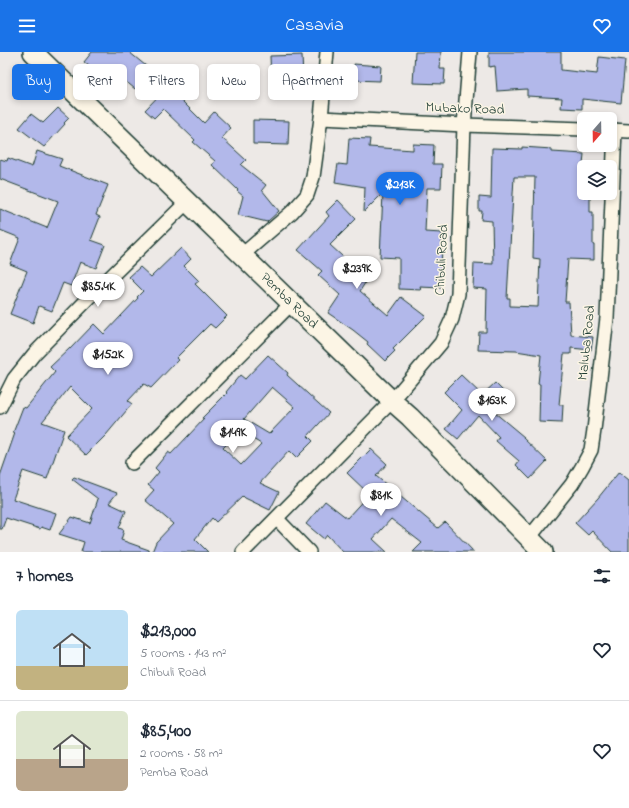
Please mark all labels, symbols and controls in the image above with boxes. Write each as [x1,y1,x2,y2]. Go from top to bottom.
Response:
text: Casavia [285,13,344,39]
icon: menu [16,15,38,37]
icon: heart [591,15,613,37]
chip: Buy [12,64,65,100]
chip: Rent [73,64,127,100]
chip: Filters [135,64,199,100]
chip: New [207,64,260,100]
chip: Apartment [268,64,358,100]
street label: Mubako Road [425,97,505,121]
north arrow [577,112,617,152]
map controls [577,112,617,200]
button: layers [577,160,617,200]
pin: $213K [372,172,428,206]
text: $213K [385,175,415,194]
street label: Chibuli Road [430,224,454,296]
pin: $239K [329,256,385,290]
text: $239K [342,259,372,278]
street label: Pemba Road [255,268,323,334]
pin: $85.4K [65,274,131,308]
text: $85.4K [81,277,115,296]
street label: Maluba Road [573,304,601,382]
pin: $152K [80,342,136,376]
text: $152K [92,345,124,364]
pin: $163K [464,388,520,422]
text: $163K [477,391,507,410]
pin: $149K [205,420,261,454]
text: $149K [219,423,247,442]
pin: $81K [357,483,405,517]
text: $81K [369,486,393,505]
text: 7 homes [16,564,74,589]
icon: filters [591,565,613,587]
text: $213,000 [140,619,196,644]
icon: home [48,626,96,674]
icon: heart [591,639,613,661]
text: 5 rooms · 143 m² [140,644,226,663]
text: Chibuli Road [140,663,206,682]
text: $85,400 [140,719,191,744]
icon: home [48,727,96,775]
icon: heart [591,740,613,762]
text: 2 rooms · 58 m² [140,744,223,763]
text: Pemba Road [140,763,208,782]

